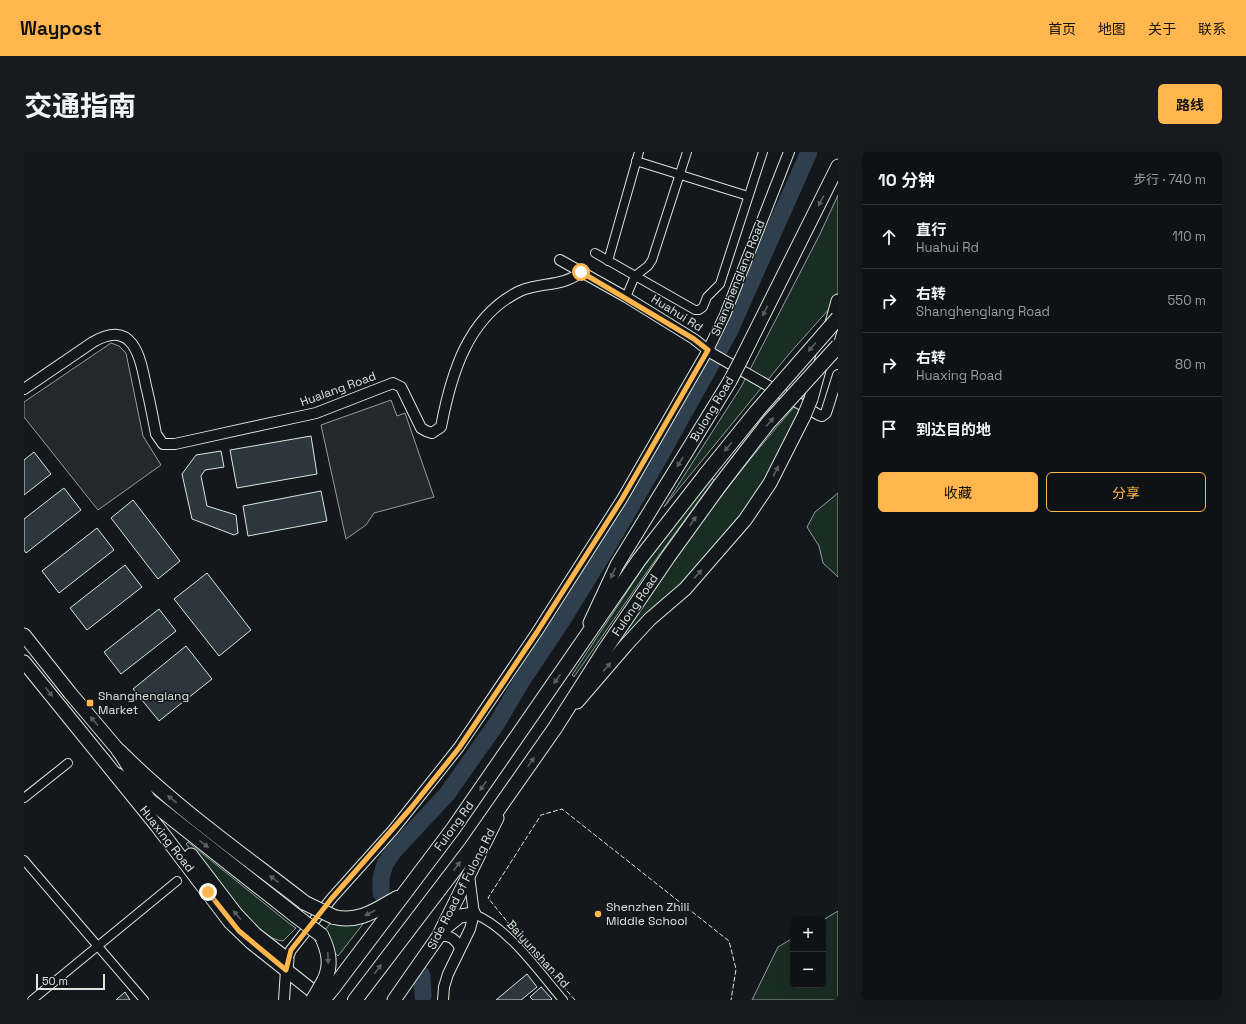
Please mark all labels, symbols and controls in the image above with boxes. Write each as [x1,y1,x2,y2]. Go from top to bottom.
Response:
text: Waypost [20,16,102,41]
text: 首页 [1048,20,1076,38]
text: 地图 [1098,20,1126,38]
text: 关于 [1148,20,1176,38]
text: 联系 [1198,20,1226,38]
button: 路线 [1158,84,1222,124]
text: 交通指南 [24,88,136,124]
text: 10 分钟 [878,169,935,191]
text: 步行 · 740 m [1133,171,1206,188]
one-way arrow [817,195,824,206]
street label: Shanghenglang Road [707,218,769,338]
text: 直行 [916,220,946,239]
icon: ahead [878,226,900,248]
text: 110 m [1172,228,1206,245]
text: Huahui Rd [916,239,979,256]
route start [572,263,590,281]
text: 右转 [916,284,946,303]
icon: right [878,290,900,312]
street label: Huahui Rd [648,291,706,335]
text: 550 m [1168,292,1206,309]
text: Shanghenglang Road [916,303,1050,320]
one-way arrow [762,306,769,317]
one-way arrow [807,342,817,352]
text: 右转 [916,348,946,367]
icon: right [878,354,900,376]
text: 80 m [1175,356,1206,373]
text: Huaxing Road [916,367,1002,384]
street label: Hualang Road [298,368,378,410]
street label: Bulong Road [686,373,738,445]
one-way arrow [765,416,774,427]
icon: arrive [878,418,900,440]
text: 到达目的地 [916,420,991,439]
one-way arrow [724,441,733,452]
one-way arrow [677,456,684,468]
one-way arrow [773,465,779,476]
button: 收藏 [878,472,1038,512]
button: 分享 [1046,472,1206,512]
one-way arrow [689,516,697,526]
one-way arrow [610,568,616,579]
one-way arrow [694,569,703,579]
street label: Fulong Road [608,571,662,639]
one-way arrow [603,661,612,672]
one-way arrow [553,674,561,684]
one-way arrow [44,687,53,698]
place label: Shanghenglang Market [98,688,189,718]
marker: Shanghenglang Market [85,698,95,708]
one-way arrow [89,716,98,726]
one-way arrow [527,756,535,767]
one-way arrow [479,781,487,791]
one-way arrow [166,795,177,804]
street label: Fulong Rd [431,798,477,854]
street label: Huaxing Road [136,803,198,875]
street label: Side Road of Fulong Rd [423,826,499,952]
one-way arrow [199,840,210,848]
one-way arrow [453,860,462,871]
one-way arrow [269,875,280,884]
route end [199,883,217,901]
place label: Shenzhen Zhili Middle School [606,899,689,929]
one-way arrow [233,909,242,920]
marker: Shenzhen Zhili Middle School [593,909,603,919]
one-way arrow [364,910,376,916]
map controls [790,916,826,988]
button: + [790,916,826,952]
street label: Baiyunshan Rd [503,917,573,991]
one-way arrow [325,952,332,964]
button: − [790,952,826,988]
one-way arrow [374,964,382,974]
scale bar [36,972,105,991]
text: 50 m [42,974,68,988]

